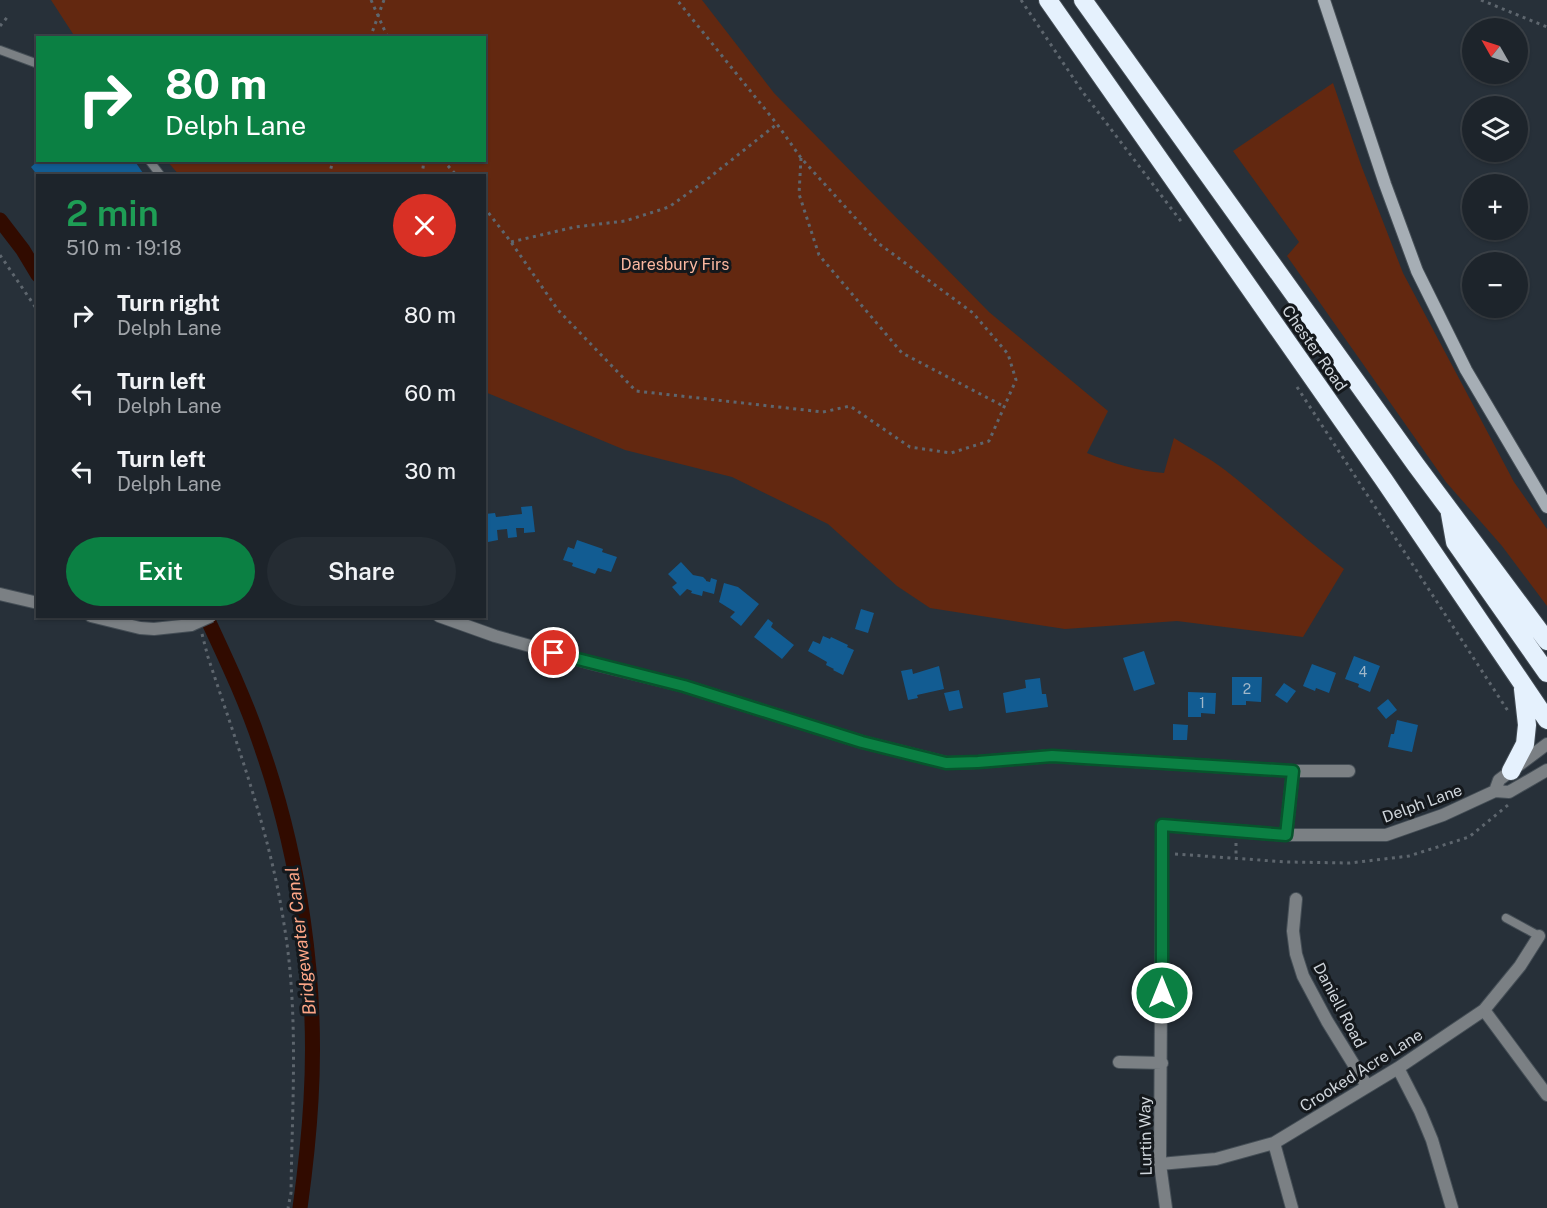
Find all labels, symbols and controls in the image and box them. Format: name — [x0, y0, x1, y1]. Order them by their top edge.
north arrow — [1462, 18, 1528, 84]
map controls — [1462, 18, 1528, 318]
text: 80 m — [165, 59, 267, 108]
icon: right — [66, 60, 144, 138]
button: layers — [1462, 96, 1528, 162]
text: Delph Lane — [165, 109, 306, 141]
button: + — [1462, 174, 1528, 240]
text: 2 min — [66, 192, 159, 234]
button: close — [393, 194, 456, 257]
text: 510 m · 19:18 — [66, 236, 182, 260]
button: − — [1462, 252, 1528, 318]
park label: Daresbury Firs — [621, 255, 729, 274]
text: Turn right — [117, 290, 220, 316]
icon: right — [66, 299, 99, 332]
text: 80 m — [404, 302, 456, 328]
street label: Chester Road — [1278, 302, 1351, 395]
text: Delph Lane — [117, 316, 222, 340]
text: Turn left — [117, 368, 206, 394]
icon: left — [66, 377, 99, 410]
text: 60 m — [405, 380, 456, 406]
text: Delph Lane — [117, 394, 222, 418]
text: Turn left — [117, 446, 206, 472]
icon: left — [66, 455, 99, 488]
text: 30 m — [404, 458, 456, 484]
text: Delph Lane — [117, 472, 222, 496]
button: Exit — [66, 537, 255, 606]
button: Share — [267, 537, 456, 606]
pin — [528, 627, 579, 678]
icon: arrive — [537, 636, 570, 669]
house number: 4 — [1359, 664, 1368, 680]
house number: 2 — [1243, 681, 1251, 697]
house number: 1 — [1199, 695, 1205, 711]
street label: Delph Lane — [1380, 780, 1465, 827]
water label: Bridgewater Canal — [281, 866, 320, 1017]
street label: Daniell Road — [1309, 960, 1370, 1051]
position arrow — [1130, 961, 1194, 1025]
street label: Crooked Acre Lane — [1296, 1025, 1426, 1116]
street label: Lurtin Way — [1135, 1096, 1156, 1176]

